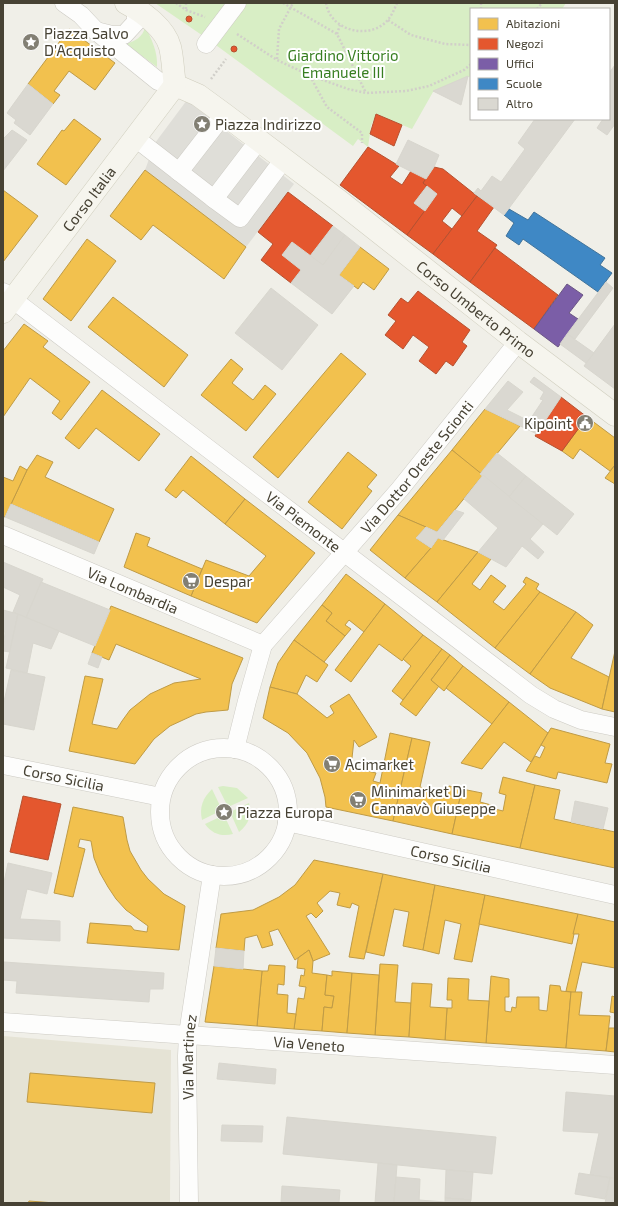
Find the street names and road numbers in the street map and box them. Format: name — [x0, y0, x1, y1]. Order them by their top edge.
street label: Corso Italia — [58, 163, 119, 235]
street label: Corso Umberto Primo — [413, 257, 539, 361]
street label: Via Dottor Oreste Scionti — [356, 397, 477, 537]
street label: Via Piemonte — [263, 487, 344, 556]
street label: Via Lombardia — [85, 563, 181, 617]
street label: Corso Sicilia — [22, 760, 106, 794]
street label: Corso Sicilia — [409, 841, 493, 876]
street label: Via Martinez — [178, 1013, 200, 1100]
street label: Via Veneto — [273, 1032, 346, 1055]

